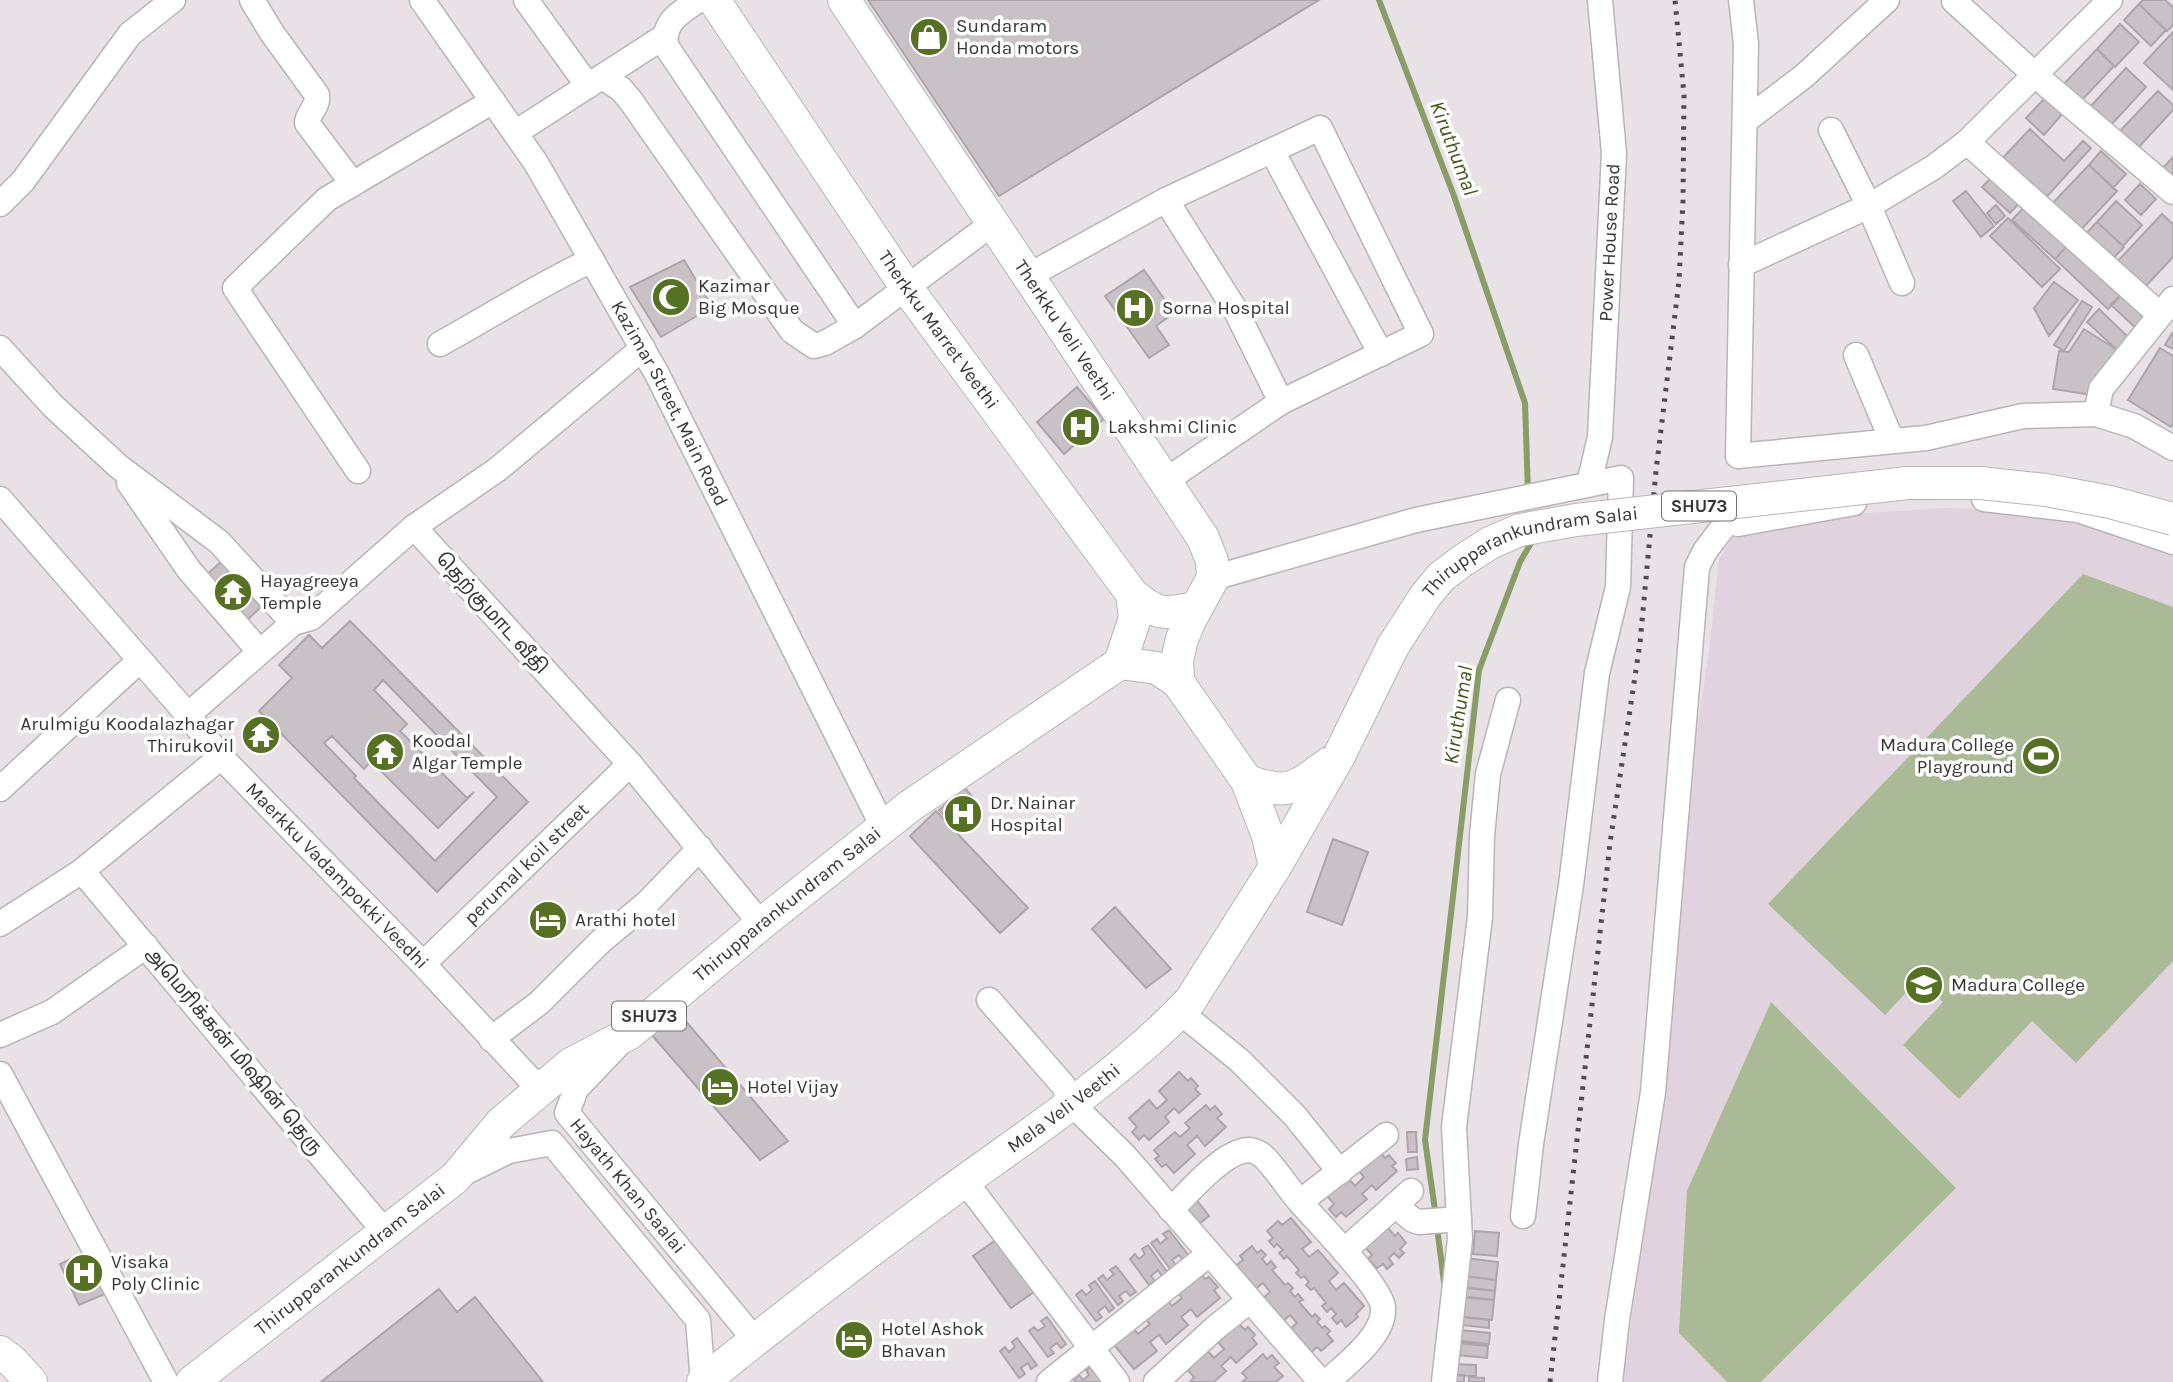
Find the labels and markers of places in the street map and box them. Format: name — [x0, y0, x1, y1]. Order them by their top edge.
place label: Sundaram Honda motors — [956, 15, 1079, 59]
shop icon: Sundaram Honda motors — [908, 16, 950, 58]
place label: Kazimar Big Mosque — [698, 275, 800, 319]
mosque icon: Kazimar Big Mosque — [650, 276, 692, 318]
hospital icon: Sorna Hospital — [1114, 287, 1156, 329]
place label: Sorna Hospital — [1162, 297, 1290, 319]
hospital icon: Lakshmi Clinic — [1060, 406, 1102, 448]
place label: Lakshmi Clinic — [1108, 416, 1237, 438]
place label: Hayagreeya Temple — [260, 570, 359, 614]
temple icon: Hayagreeya Temple — [212, 571, 254, 613]
place label: Arulmigu Koodalazhagar Thirukovil — [20, 713, 234, 757]
temple icon: Arulmigu Koodalazhagar Thirukovil — [240, 714, 282, 756]
place label: Koodal Algar Temple — [412, 730, 523, 774]
temple icon: Koodal Algar Temple — [364, 731, 406, 773]
place label: Madura College Playground — [1880, 734, 2014, 778]
sports icon: Madura College Playground — [2020, 735, 2062, 777]
place label: Dr. Nainar Hospital — [990, 792, 1075, 836]
hospital icon: Dr. Nainar Hospital — [942, 793, 984, 835]
hotel icon: Arathi hotel — [527, 899, 569, 941]
place label: Arathi hotel — [575, 909, 676, 931]
school or university icon: Madura College — [1903, 964, 1945, 1006]
place label: Madura College — [1951, 974, 2085, 996]
hotel icon: Hotel Vijay — [699, 1066, 741, 1108]
place label: Hotel Vijay — [747, 1076, 839, 1098]
place label: Visaka Poly Clinic — [111, 1251, 200, 1295]
hospital icon: Visaka Poly Clinic — [63, 1252, 105, 1294]
place label: Hotel Ashok Bhavan — [881, 1318, 985, 1362]
hotel icon: Hotel Ashok Bhavan — [833, 1319, 875, 1361]

